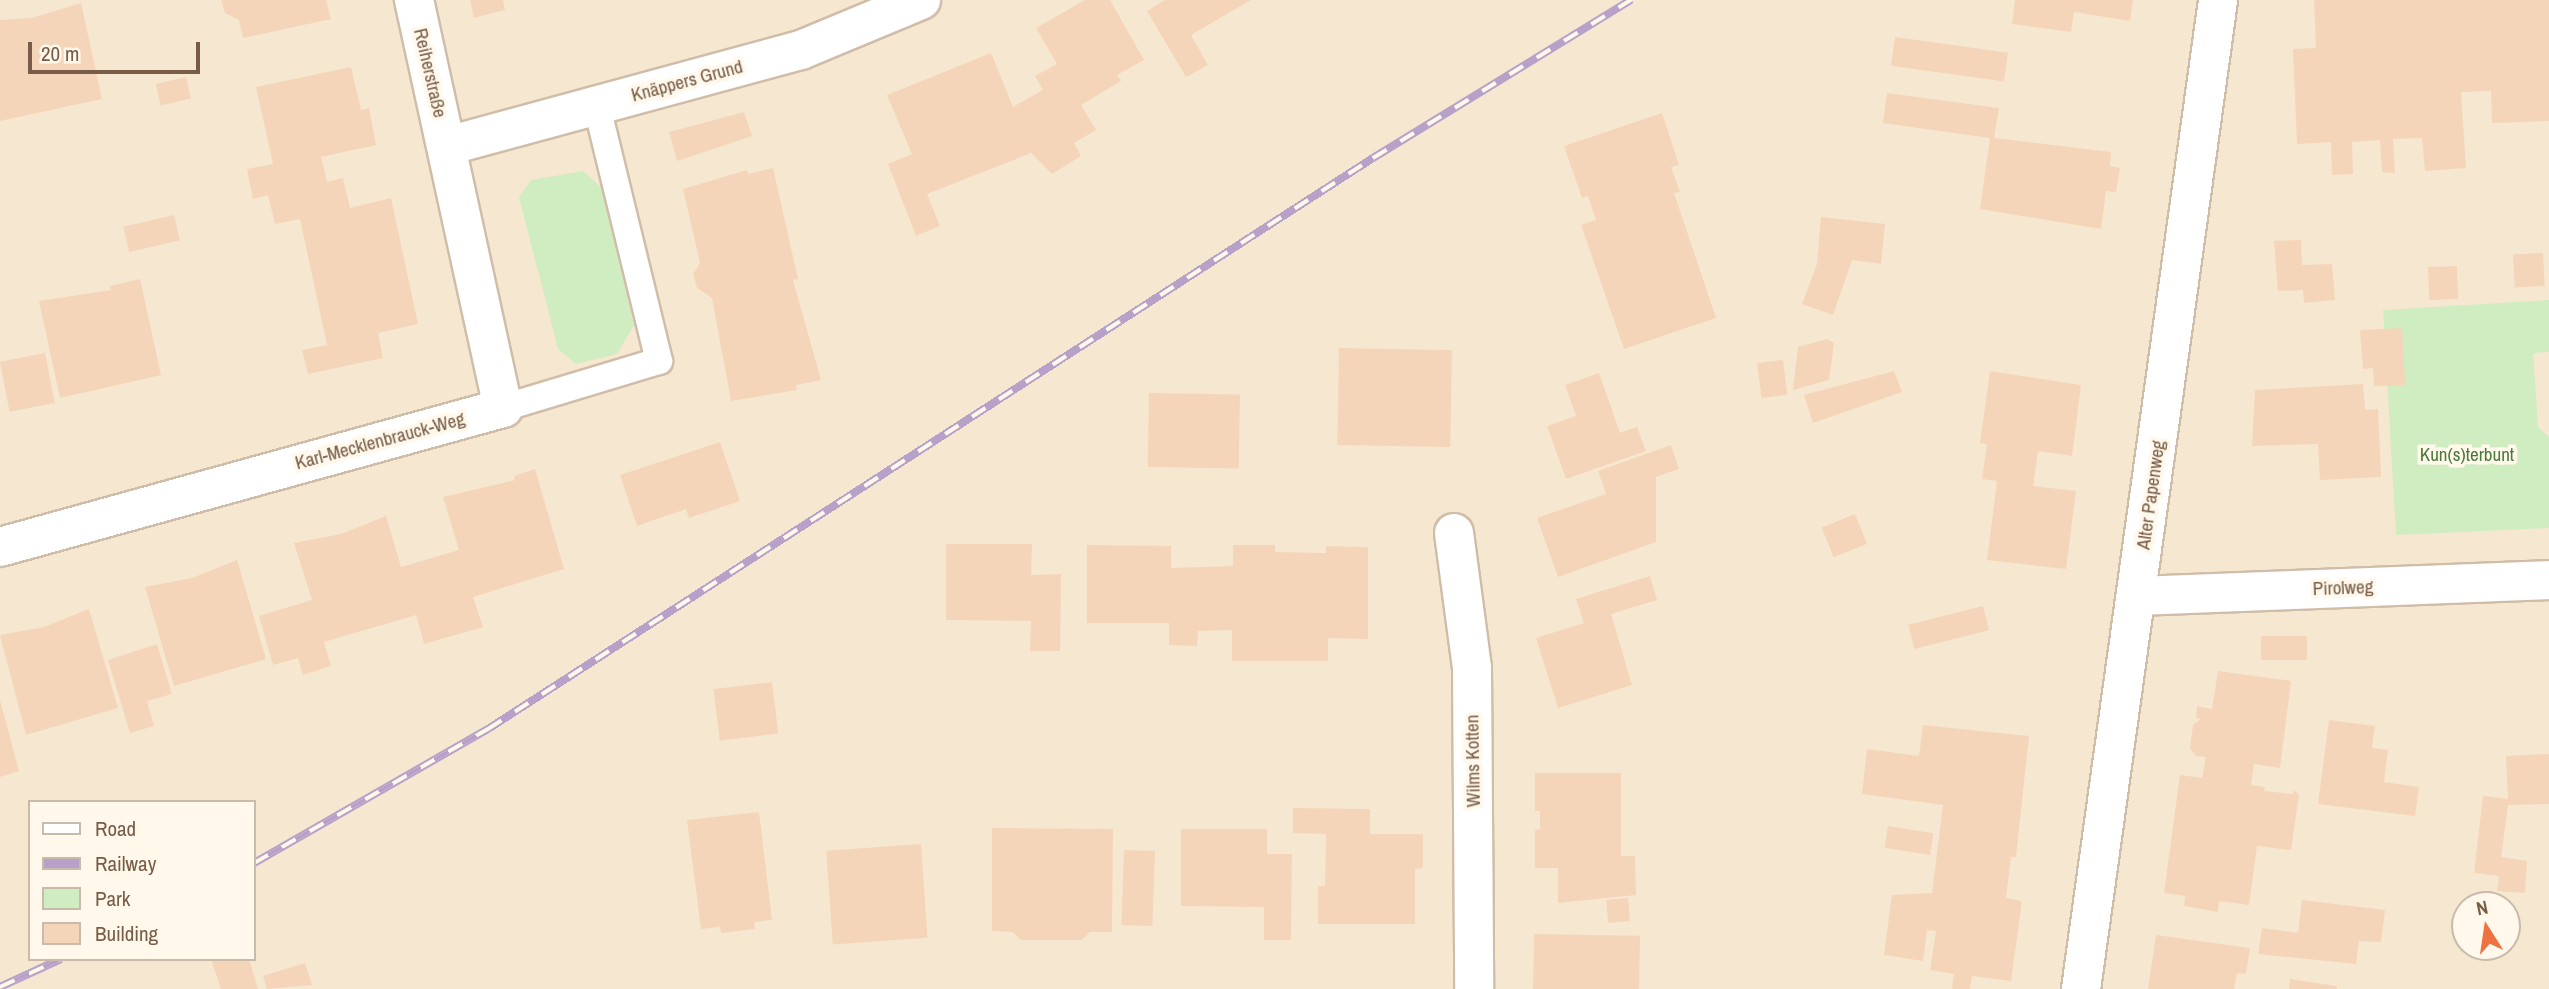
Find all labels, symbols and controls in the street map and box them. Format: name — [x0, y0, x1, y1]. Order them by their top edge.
street label: Reiherstraße — [409, 26, 451, 120]
scale bar — [32, 28, 203, 72]
text: 20 m — [41, 39, 79, 68]
street label: Knäppers Grund — [629, 55, 745, 107]
street label: Karl-Mecklenbrauck-Weg — [293, 407, 467, 475]
street label: Alter Papenweg — [2132, 439, 2170, 551]
park label: Kun(s)terbunt — [2420, 444, 2514, 466]
street label: Pirolweg — [2312, 576, 2374, 600]
street label: Wilms Kotten — [1461, 714, 1485, 808]
legend — [28, 800, 256, 961]
text: Road — [95, 814, 136, 843]
text: Railway — [95, 849, 156, 878]
text: Park — [95, 884, 130, 913]
north arrow — [2451, 891, 2521, 961]
text: N — [2474, 894, 2490, 921]
text: Building — [95, 919, 158, 948]

